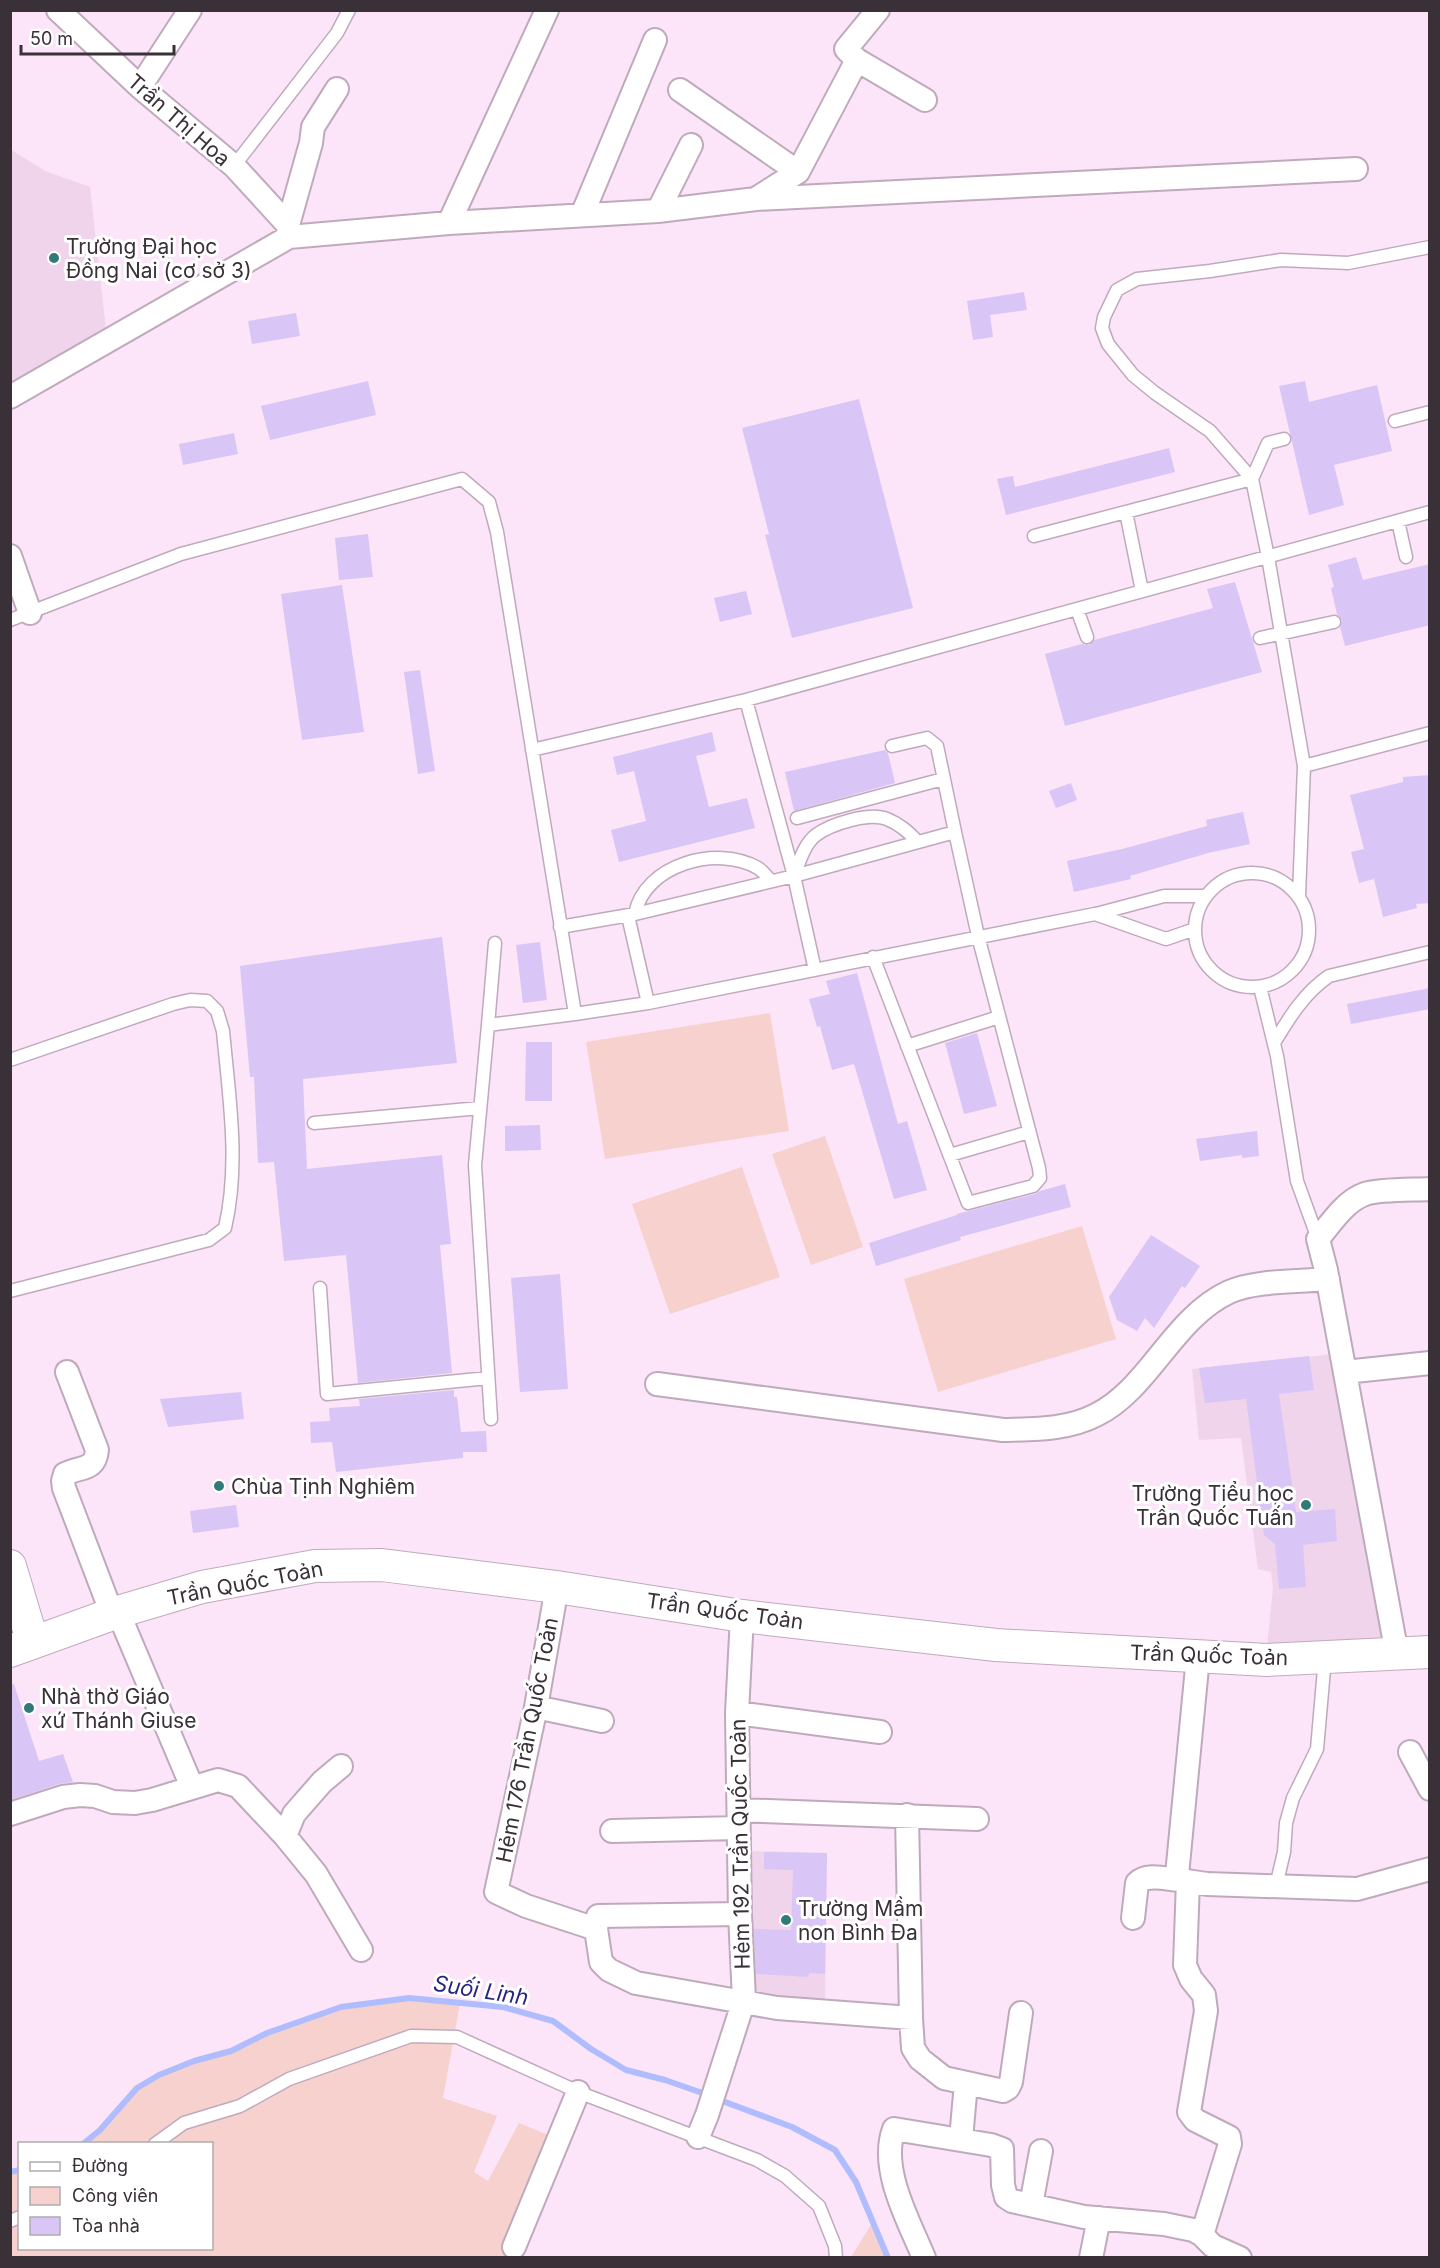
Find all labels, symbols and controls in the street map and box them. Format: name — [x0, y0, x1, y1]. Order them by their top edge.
scale bar — [21, 18, 174, 56]
text: 50 m — [30, 28, 73, 49]
street label: Trần Thị Hoa — [123, 69, 235, 171]
place label: Trường Đại học Đồng Nai (cơ sở 3) — [66, 234, 252, 283]
marker: Trường Đại học Đồng Nai (cơ sở 3) — [47, 251, 61, 265]
place label: Chùa Tịnh Nghiêm — [231, 1474, 415, 1499]
marker: Chùa Tịnh Nghiêm — [212, 1479, 226, 1493]
place label: Trường Tiểu học Trần Quốc Tuấn — [1131, 1481, 1294, 1530]
marker: Trường Tiểu học Trần Quốc Tuấn — [1299, 1498, 1313, 1512]
street label: Trần Quốc Toản — [165, 1556, 325, 1610]
street label: Trần Quốc Toản — [645, 1588, 805, 1634]
street label: Hẻm 176 Trần Quốc Toản — [491, 1615, 563, 1865]
street label: Trần Quốc Toản — [1129, 1640, 1289, 1670]
place label: Nhà thờ Giáo xứ Thánh Giuse — [41, 1684, 196, 1733]
marker: Nhà thờ Giáo xứ Thánh Giuse — [22, 1701, 36, 1715]
street label: Hẻm 192 Trần Quốc Toản — [725, 1718, 755, 1970]
place label: Trường Mầm non Bình Đa — [798, 1896, 923, 1945]
marker: Trường Mầm non Bình Đa — [779, 1913, 793, 1927]
water label: Suối Linh — [432, 1970, 530, 2010]
legend — [18, 2142, 213, 2250]
text: Đường — [72, 2155, 128, 2176]
text: Công viên — [72, 2185, 158, 2206]
text: Tòa nhà — [72, 2215, 140, 2236]

